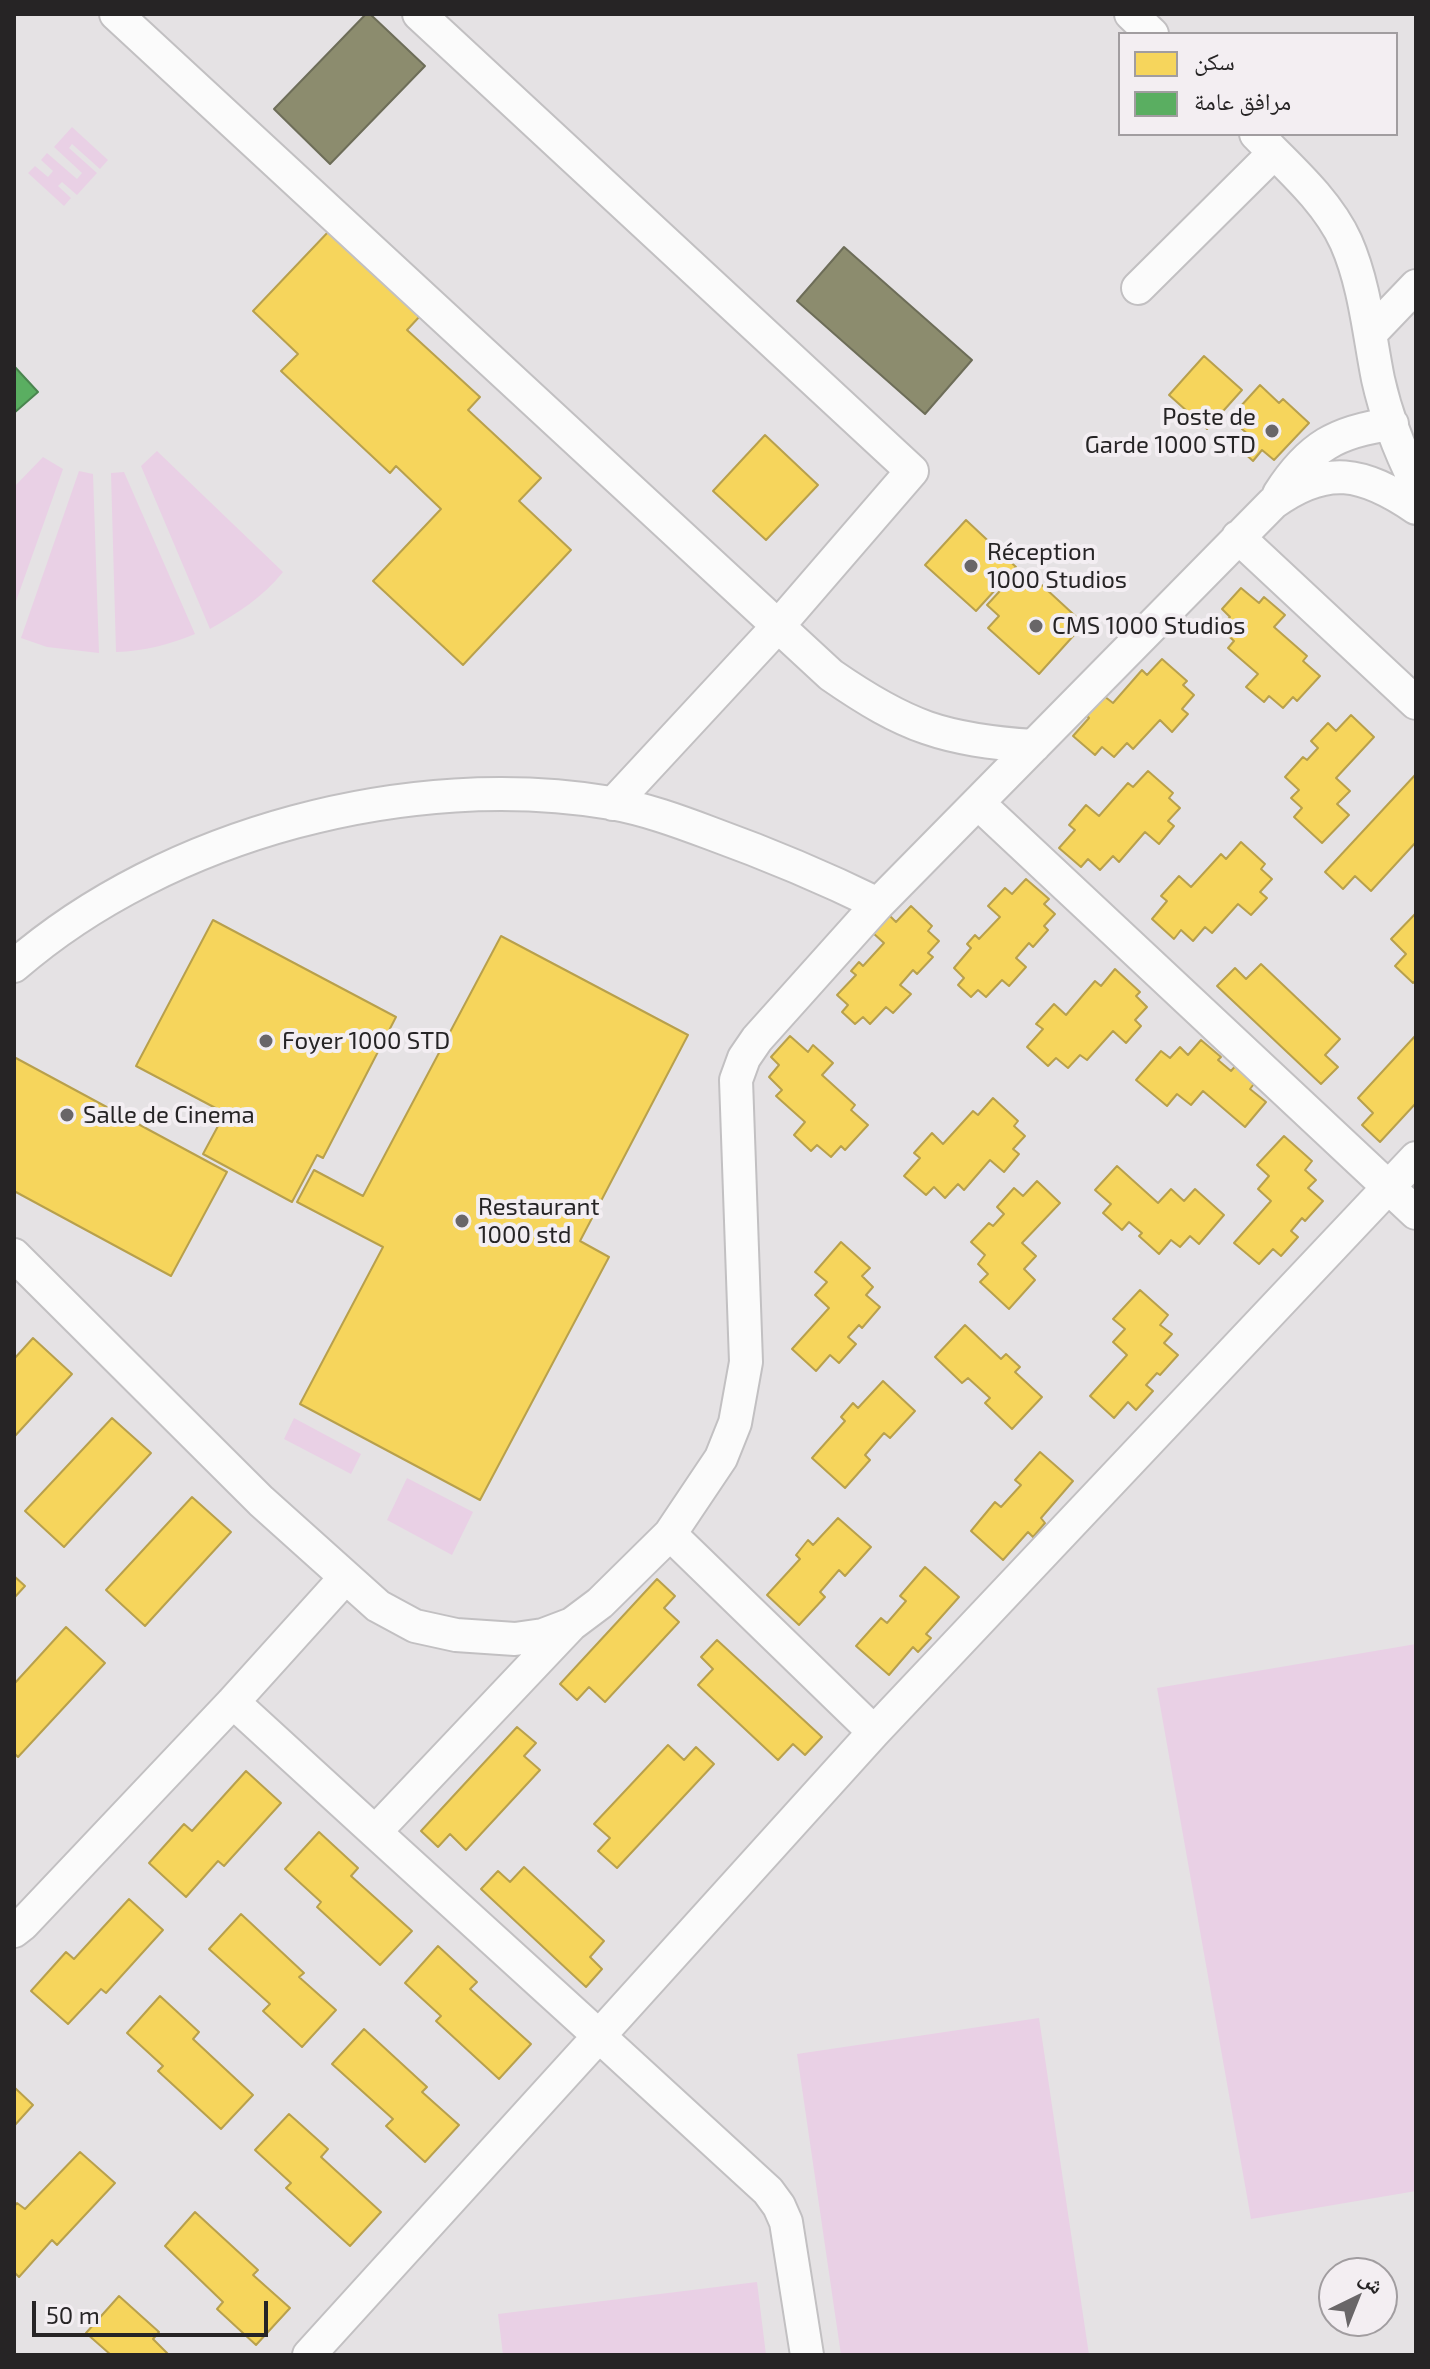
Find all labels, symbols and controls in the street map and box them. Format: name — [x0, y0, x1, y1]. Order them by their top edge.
legend — [1118, 32, 1398, 136]
text: سكن — [1194, 46, 1235, 75]
text: مرافق عامة — [1194, 86, 1291, 115]
place label: Poste de Garde 1000 STD — [1085, 403, 1256, 459]
marker: Poste de Garde 1000 STD — [1263, 422, 1281, 440]
place label: Réception 1000 Studios — [987, 538, 1127, 594]
marker: Réception 1000 Studios — [962, 557, 980, 575]
place label: CMS 1000 Studios — [1052, 612, 1246, 640]
marker: CMS 1000 Studios — [1027, 617, 1045, 635]
place label: Foyer 1000 STD — [282, 1027, 450, 1055]
marker: Foyer 1000 STD — [257, 1032, 275, 1050]
place label: Salle de Cinema — [83, 1101, 255, 1129]
marker: Salle de Cinema — [58, 1106, 76, 1124]
place label: Restaurant 1000 std — [478, 1193, 600, 1249]
marker: Restaurant 1000 std — [453, 1212, 471, 1230]
north arrow — [1318, 2257, 1398, 2337]
text: ش — [1356, 2263, 1390, 2298]
scale bar — [36, 2285, 272, 2335]
text: 50 m — [46, 2300, 100, 2329]

